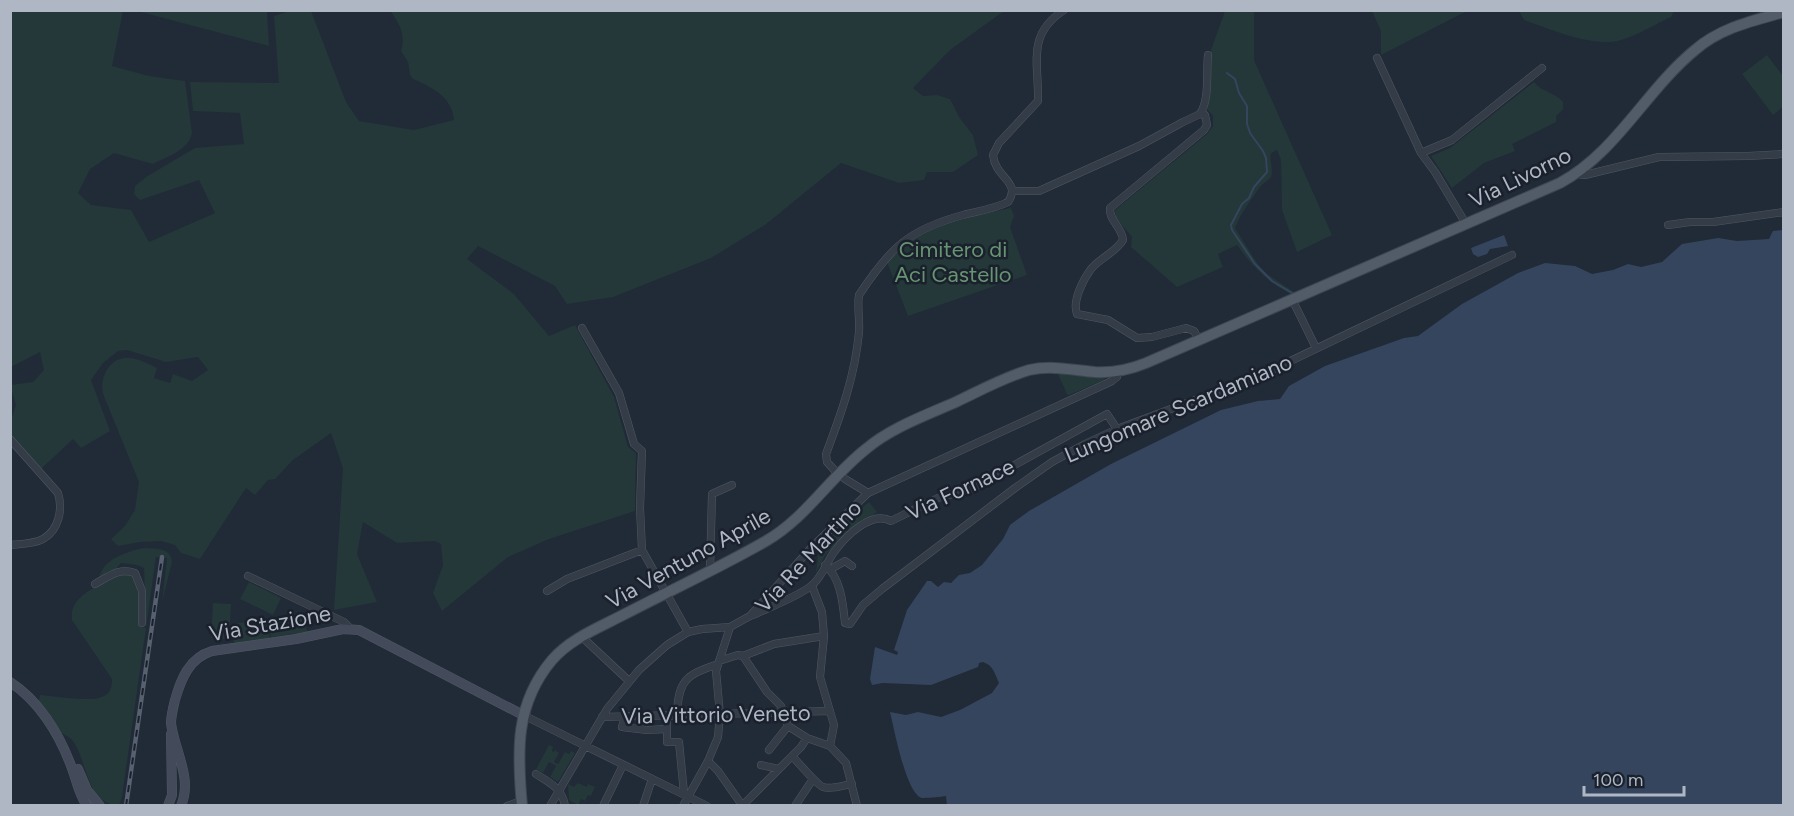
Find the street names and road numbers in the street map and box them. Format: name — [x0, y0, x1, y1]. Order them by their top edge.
street label: Via Livorno — [1465, 141, 1576, 214]
street label: Lungomare Scardamiano — [1060, 348, 1296, 469]
street label: Via Fornace — [902, 453, 1019, 526]
street label: Via Re Martino — [749, 494, 867, 618]
street label: Via Ventuno Aprile — [601, 502, 775, 615]
street label: Via Stazione — [207, 600, 333, 647]
street label: Via Vittorio Veneto — [621, 699, 811, 730]

